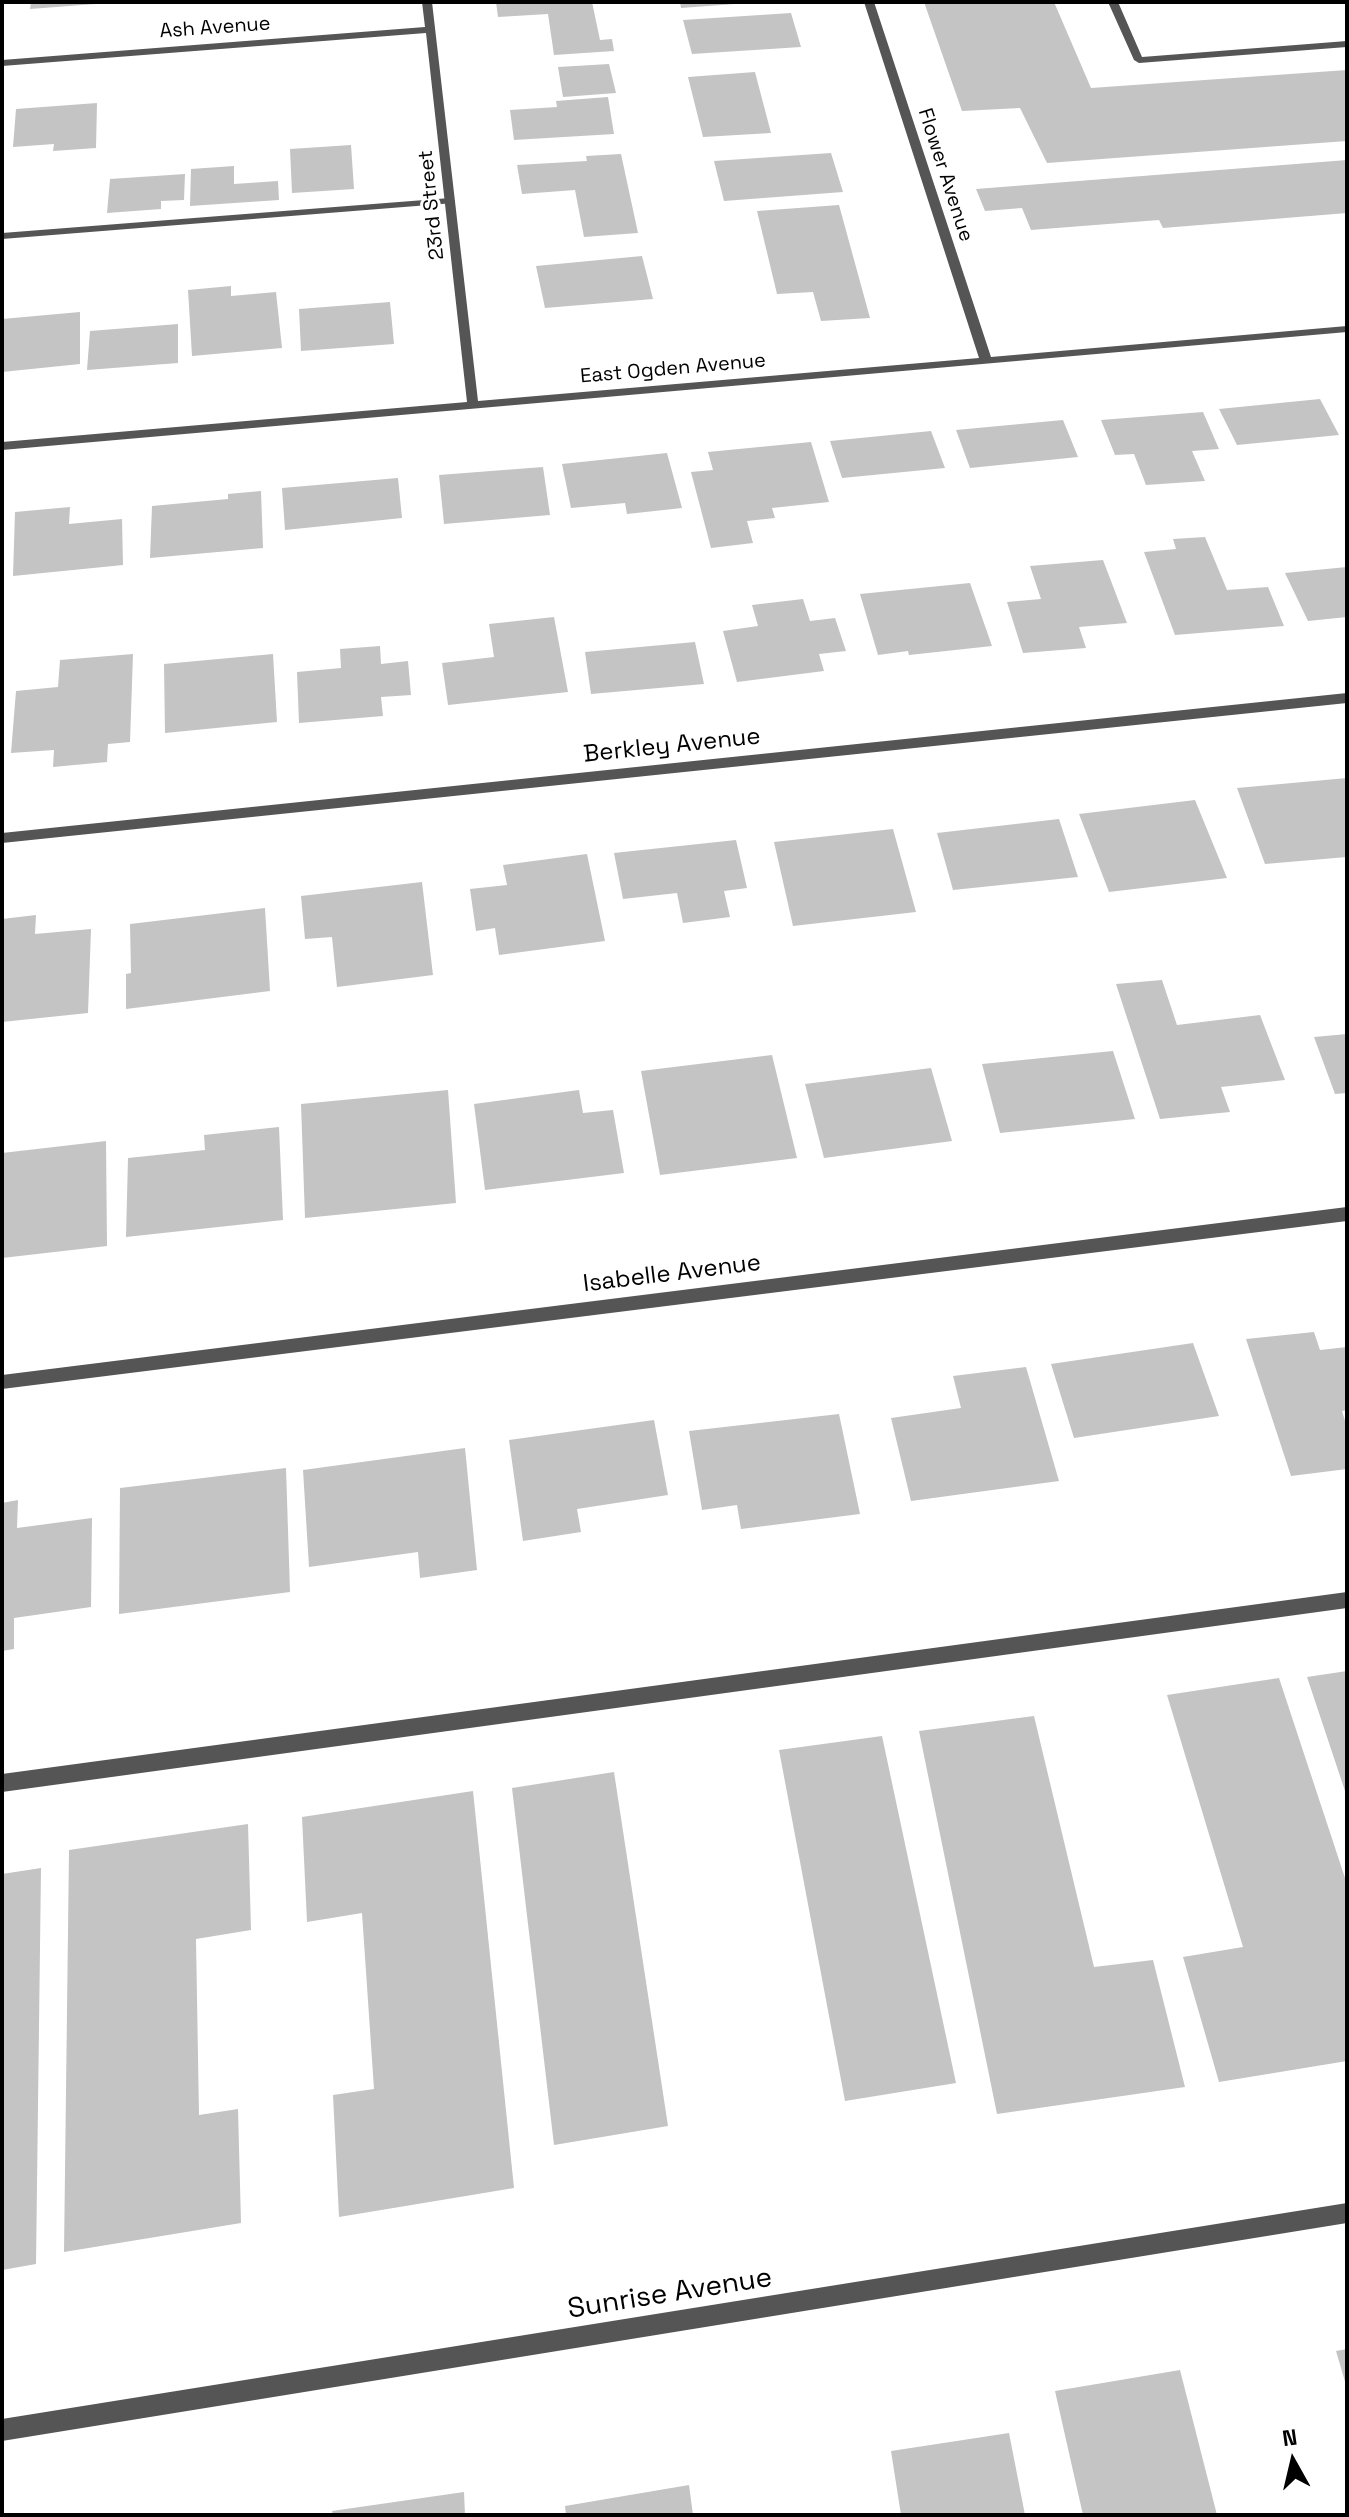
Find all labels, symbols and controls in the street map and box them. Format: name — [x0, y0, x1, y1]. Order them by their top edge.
street label: Ash Avenue — [159, 12, 271, 44]
street label: Flower Avenue — [912, 105, 978, 245]
street label: 23rd Street — [414, 149, 450, 261]
street label: East Ogden Avenue — [579, 349, 767, 389]
street label: Berkley Avenue — [582, 722, 762, 770]
street label: Isabelle Avenue — [582, 1249, 762, 1299]
street label: Sunrise Avenue — [565, 2261, 775, 2327]
north arrow — [1253, 2421, 1333, 2501]
text: N — [1280, 2422, 1299, 2452]

